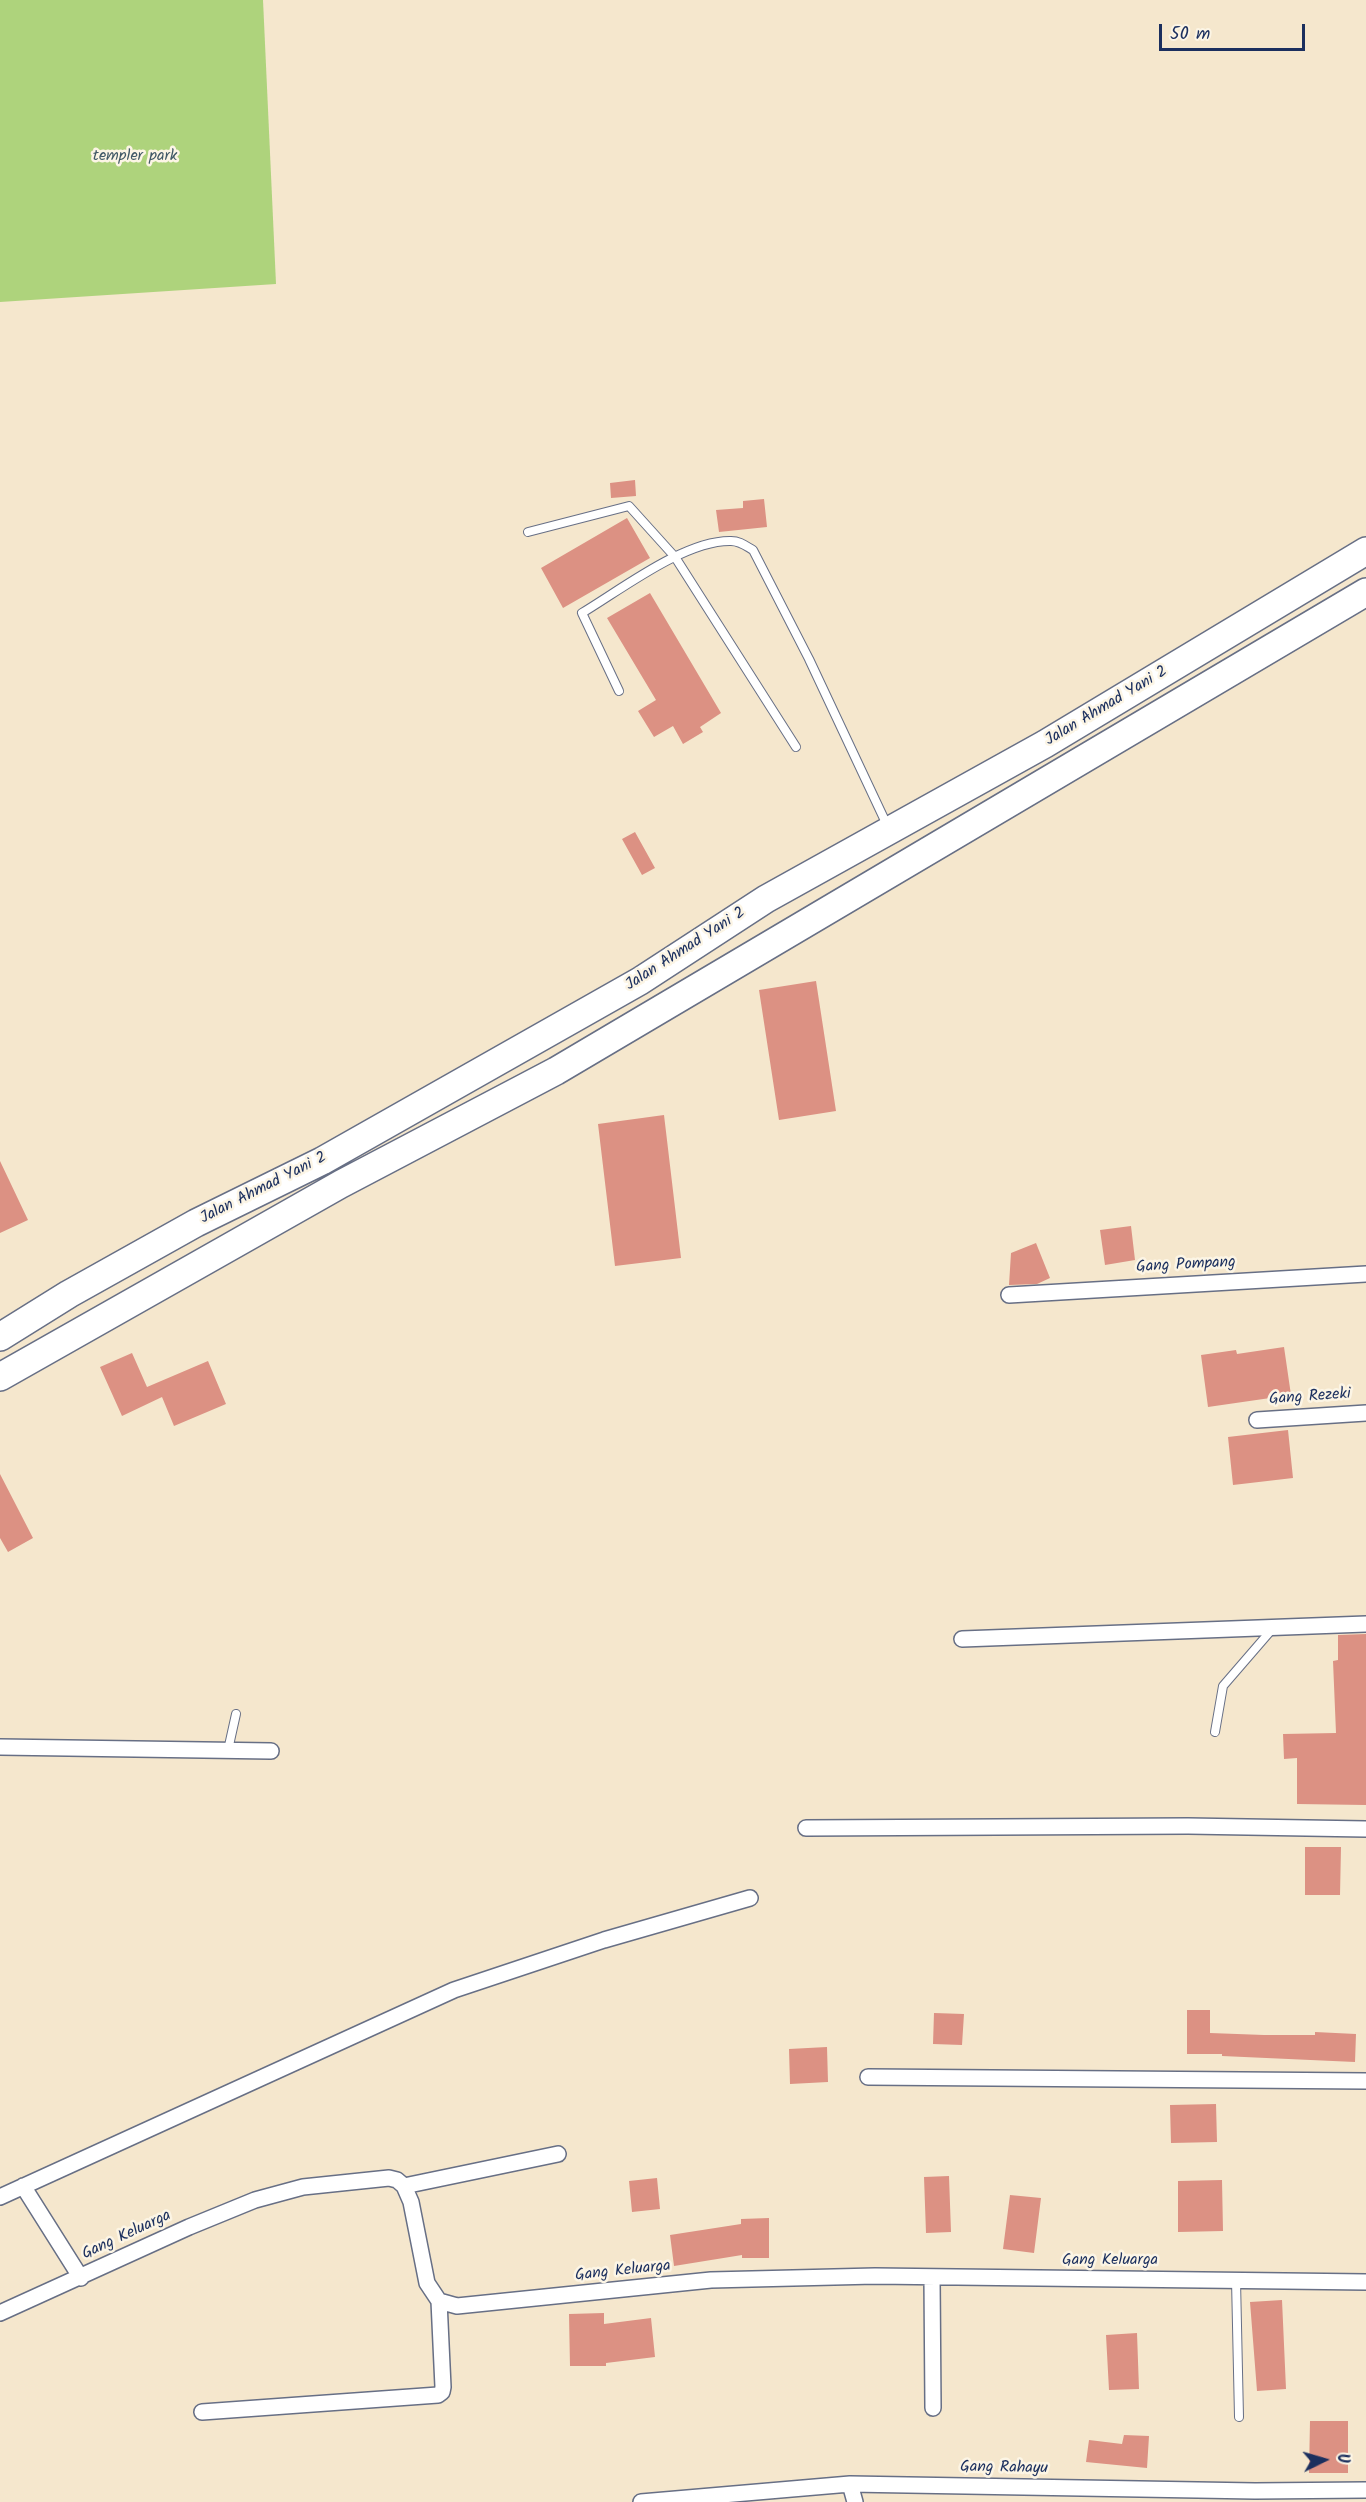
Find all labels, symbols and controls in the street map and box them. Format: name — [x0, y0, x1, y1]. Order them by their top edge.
scale bar — [1162, 12, 1308, 50]
text: 50 m — [1170, 20, 1210, 49]
park label: templer park — [93, 147, 177, 167]
street label: Jalan Ahmad Yani 2 — [1042, 663, 1172, 751]
street label: Jalan Ahmad Yani 2 — [622, 904, 750, 996]
street label: Jalan Ahmad Yani 2 — [198, 1149, 330, 1229]
street label: Gang Pompang — [1136, 1254, 1236, 1278]
street label: Gang Rezeki — [1268, 1386, 1352, 1410]
street label: Gang Keluarga — [79, 2207, 175, 2265]
street label: Gang Keluarga — [1062, 2251, 1158, 2271]
street label: Gang Keluarga — [574, 2257, 672, 2287]
north arrow — [1294, 2430, 1354, 2490]
text: U — [1330, 2453, 1355, 2464]
street label: Gang Rahayu — [960, 2459, 1048, 2479]

